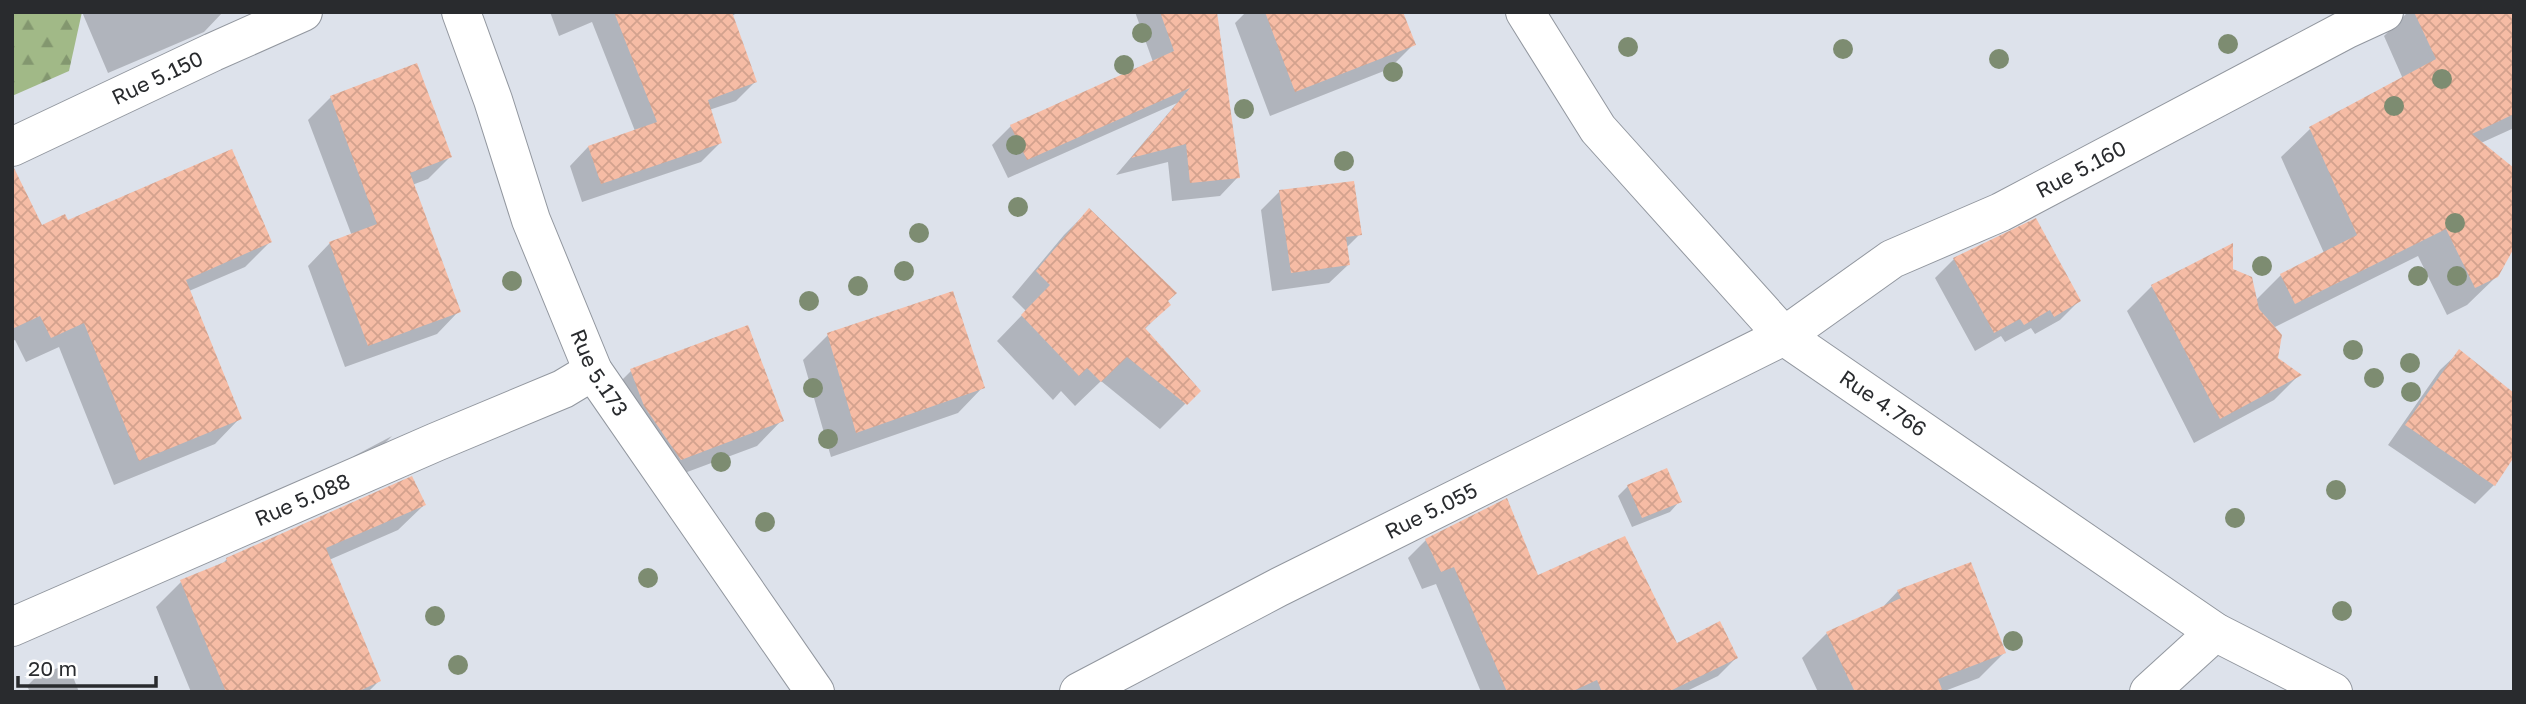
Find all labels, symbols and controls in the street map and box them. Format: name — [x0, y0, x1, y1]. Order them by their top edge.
street label: Rue 5.150 — [107, 45, 207, 110]
street label: Rue 5.160 — [2031, 134, 2130, 203]
street label: Rue 5.173 — [565, 325, 634, 421]
street label: Rue 4.766 — [1835, 364, 1932, 442]
street label: Rue 5.088 — [251, 467, 354, 531]
street label: Rue 5.055 — [1380, 477, 1481, 544]
scale bar — [18, 644, 156, 688]
text: 20 m — [28, 655, 77, 681]

